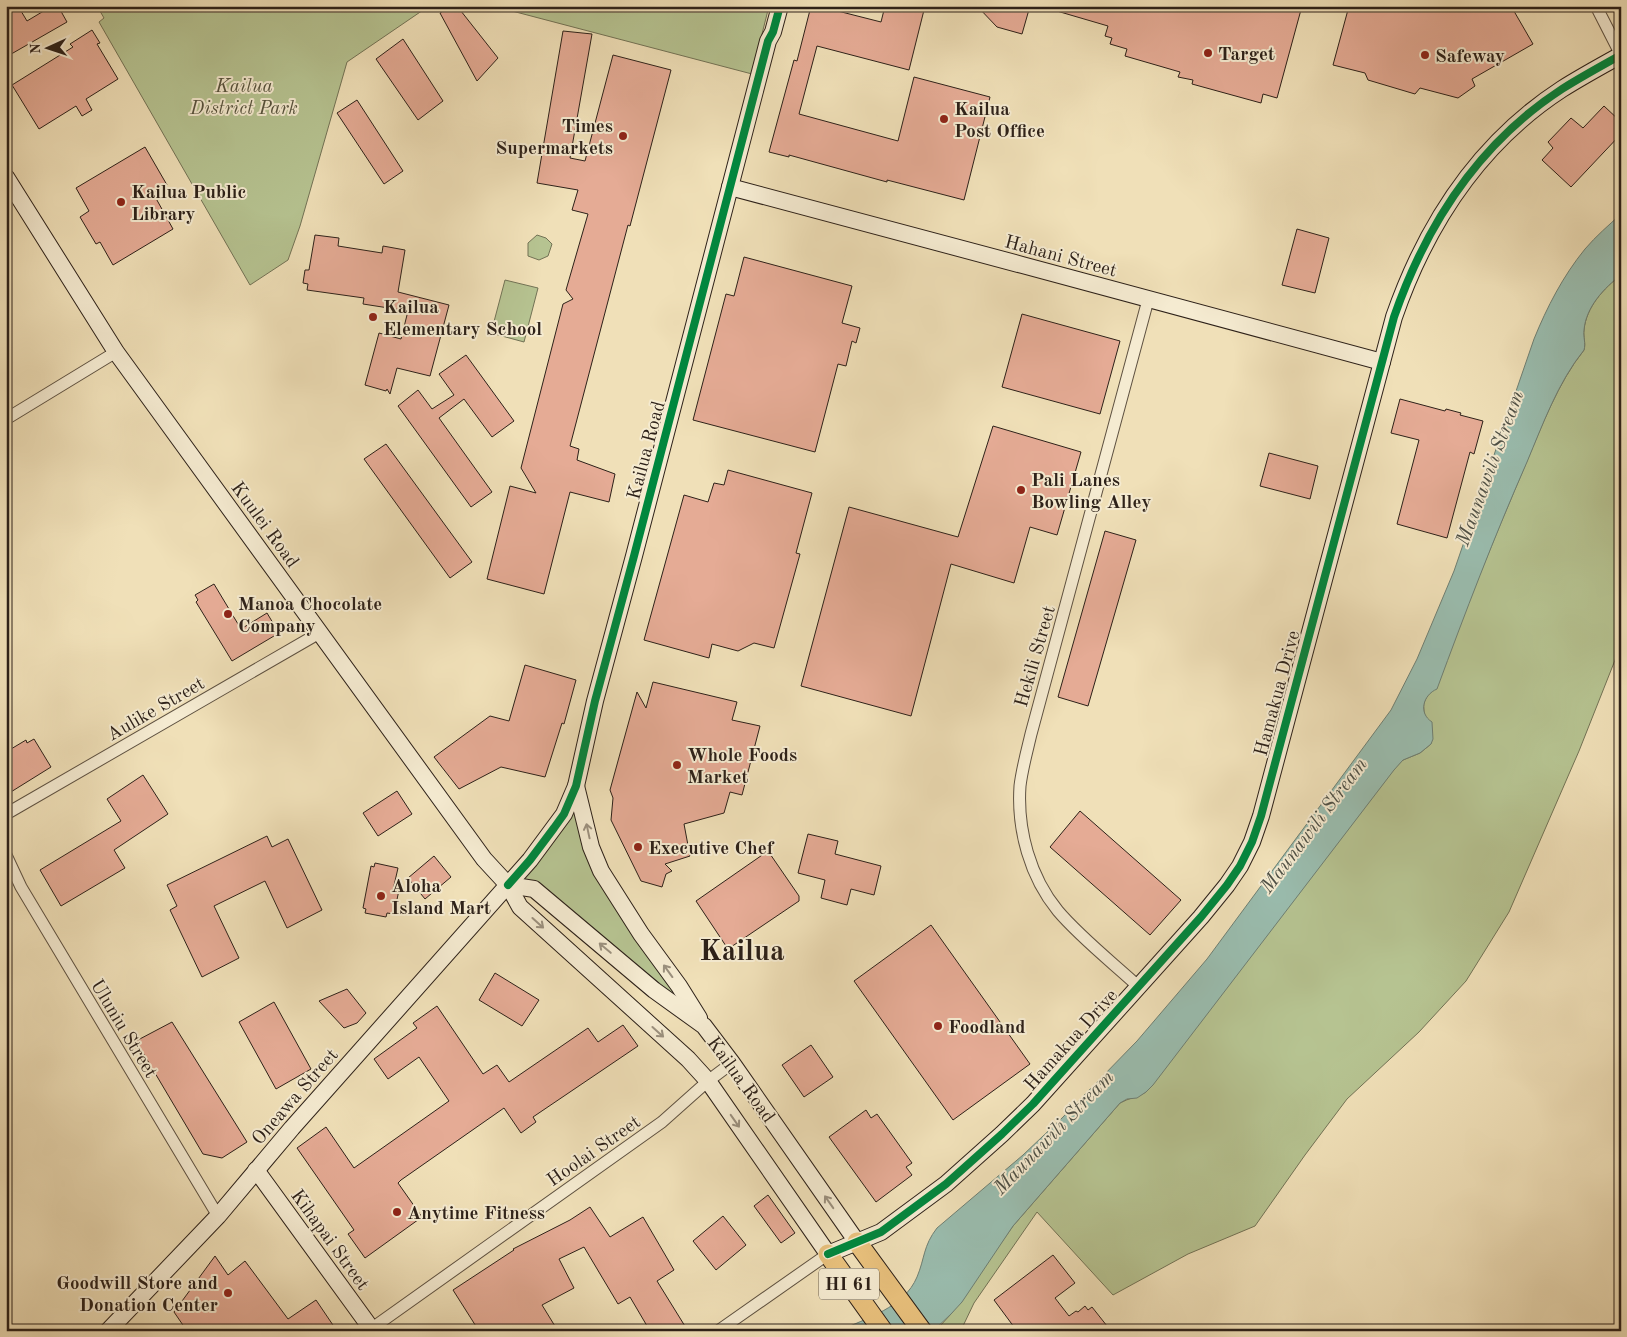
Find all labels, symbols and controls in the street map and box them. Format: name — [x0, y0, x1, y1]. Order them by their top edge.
north arrow — [22, 22, 72, 72]
text: N — [29, 43, 43, 54]
place label: Target — [1218, 46, 1275, 65]
marker: Target — [1202, 47, 1214, 59]
place label: Safeway — [1435, 48, 1505, 67]
marker: Safeway — [1419, 49, 1431, 61]
park label: Kailua District Park — [189, 78, 298, 119]
place label: Kailua Post Office — [954, 101, 1045, 142]
marker: Kailua Post Office — [938, 113, 950, 125]
place label: Times Supermarkets — [495, 118, 613, 159]
marker: Times Supermarkets — [617, 130, 629, 142]
place label: Kailua Public Library — [131, 184, 246, 225]
marker: Kailua Public Library — [115, 196, 127, 208]
street label: Hahani Street — [1002, 233, 1118, 281]
place label: Kailua Elementary School — [383, 299, 542, 340]
marker: Kailua Elementary School — [367, 311, 379, 323]
water label: Maunawili Stream — [1453, 388, 1528, 550]
street label: Kailua Road — [625, 399, 670, 502]
place label: Pali Lanes Bowling Alley — [1031, 472, 1151, 513]
street label: Kuulei Road — [227, 479, 301, 572]
marker: Pali Lanes Bowling Alley — [1015, 484, 1027, 496]
place label: Manoa Chocolate Company — [238, 596, 382, 637]
street label: Hekili Street — [1013, 604, 1060, 710]
marker: Manoa Chocolate Company — [222, 608, 234, 620]
street label: Hamakua Drive — [1253, 629, 1304, 759]
street label: Aulike Street — [104, 675, 208, 746]
place label: Whole Foods Market — [687, 747, 797, 788]
water label: Maunawili Stream — [1257, 755, 1372, 898]
marker: Whole Foods Market — [671, 759, 683, 771]
one-way arrow — [582, 823, 592, 839]
place label: Executive Chef — [648, 840, 775, 859]
marker: Executive Chef — [632, 841, 644, 853]
place label: Aloha Island Mart — [391, 878, 491, 919]
marker: Aloha Island Mart — [375, 890, 387, 902]
one-way arrow — [531, 917, 544, 929]
district label: Kailua — [699, 938, 785, 967]
one-way arrow — [599, 943, 612, 954]
one-way arrow — [663, 964, 673, 978]
street label: Uluniu Street — [86, 977, 160, 1082]
street label: Hamakua Drive — [1022, 986, 1122, 1095]
place label: Foodland — [948, 1019, 1026, 1038]
marker: Foodland — [932, 1020, 944, 1032]
one-way arrow — [652, 1026, 664, 1038]
street label: Kailua Road — [703, 1034, 777, 1127]
street label: Oneawa Street — [249, 1046, 343, 1149]
water label: Maunawili Stream — [990, 1068, 1119, 1200]
street label: Hoolai Street — [544, 1113, 645, 1191]
one-way arrow — [730, 1114, 740, 1128]
street label: Kihapai Street — [286, 1187, 372, 1294]
one-way arrow — [824, 1195, 834, 1209]
place label: Anytime Fitness — [407, 1205, 545, 1224]
marker: Anytime Fitness — [391, 1206, 403, 1218]
road number: HI 61 — [819, 1268, 879, 1300]
place label: Goodwill Store and Donation Center — [56, 1275, 218, 1316]
marker: Goodwill Store and Donation Center — [222, 1287, 234, 1299]

